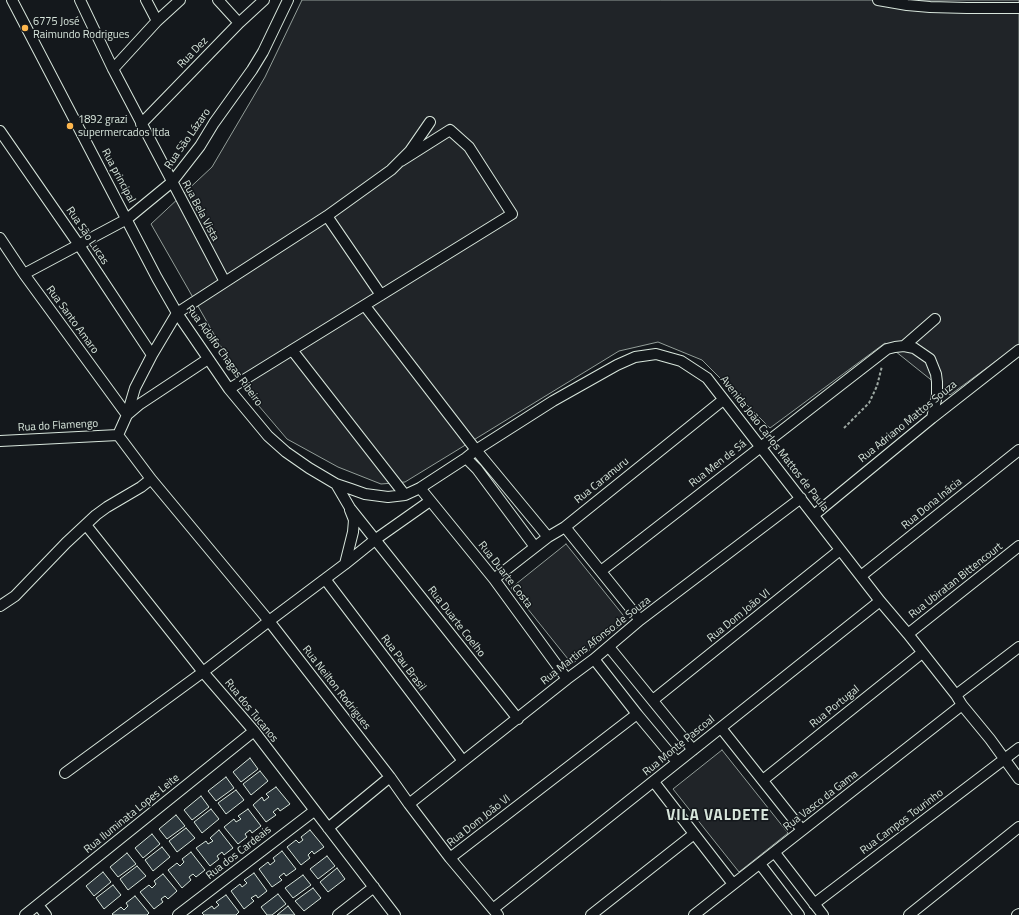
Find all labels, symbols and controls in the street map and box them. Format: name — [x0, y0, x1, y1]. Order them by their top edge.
place label: 6775 José Raimundo Rodrigues — [33, 15, 129, 41]
marker: 6775 José Raimundo Rodrigues — [20, 23, 30, 33]
street label: Rua Dez — [175, 35, 211, 71]
street label: Rua São Lázaro — [162, 106, 214, 172]
place label: 1892 grazi supermercados ltda — [78, 113, 170, 139]
marker: 1892 grazi supermercados ltda — [65, 121, 75, 131]
street label: Rua principal — [98, 147, 138, 205]
street label: Rua Bela Vista — [179, 178, 221, 244]
street label: Rua São Lucas — [63, 205, 111, 267]
street label: Rua Santo Amaro — [43, 283, 101, 357]
street label: Rua Adolfo Chagas Ribeiro — [183, 303, 265, 409]
street label: Avenida João Carlos Mattos de Paula — [717, 374, 831, 514]
street label: Rua Adriano Mattos Souza — [856, 378, 960, 466]
street label: Rua do Flamengo — [17, 417, 99, 435]
street label: Rua Men de Sá — [687, 438, 749, 490]
street label: Rua Caramuru — [572, 455, 632, 507]
street label: Rua Dona Inácia — [899, 476, 965, 532]
street label: Rua Duarte Costa — [475, 539, 535, 611]
street label: Rua Ubiratan Bittencourt — [907, 540, 1005, 622]
street label: Rua Duarte Coelho — [424, 584, 488, 660]
street label: Rua Dom João VI — [705, 587, 773, 645]
street label: Rua Martins Afonso de Souza — [538, 594, 654, 688]
street label: Rua Pau Brasil — [378, 632, 428, 694]
street label: Rua Neilton Rodrigues — [299, 643, 373, 733]
street label: Rua dos Tucanos — [221, 677, 281, 745]
street label: Rua Portugal — [808, 683, 862, 731]
street label: Rua Monte Pascoal — [640, 713, 718, 779]
street label: Rua Vasco da Gama — [781, 768, 861, 834]
street label: Rua Iluminata Lopes Leite — [82, 771, 182, 857]
street label: Rua Campos Tourinho — [858, 786, 946, 858]
street label: Rua Dom João VI — [445, 792, 513, 850]
district label: VILA VALDETE — [666, 807, 770, 825]
street label: Rua dos Cardeais — [204, 823, 274, 883]

